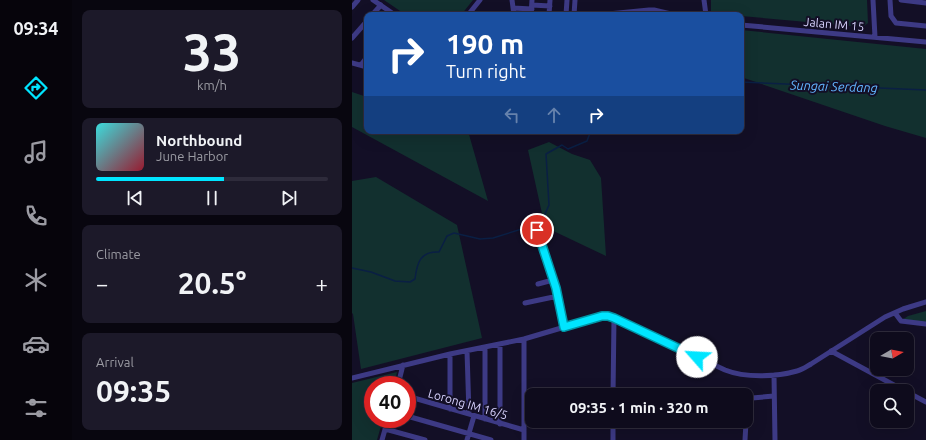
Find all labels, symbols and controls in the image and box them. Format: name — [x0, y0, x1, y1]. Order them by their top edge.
street label: Jalan IM 15 — [803, 15, 865, 33]
text: 09:34 — [13, 18, 59, 38]
text: 33 — [183, 23, 241, 81]
icon: right — [380, 28, 432, 80]
text: 190 m — [446, 28, 524, 59]
text: Turn right — [446, 61, 526, 81]
icon: directions — [22, 74, 50, 102]
water label: Sungai Serdang — [789, 77, 878, 95]
text: km/h — [197, 78, 227, 92]
icon: left — [501, 104, 523, 126]
icon: ahead — [543, 104, 565, 126]
icon: right — [585, 104, 607, 126]
text: Northbound — [156, 132, 242, 149]
icon: music — [22, 138, 50, 166]
text: June Harbor — [156, 149, 228, 163]
icon: previous — [124, 187, 146, 209]
icon: pause — [201, 187, 223, 209]
icon: next — [278, 187, 300, 209]
icon: phone — [22, 202, 50, 230]
pin — [520, 213, 554, 247]
icon: arrive — [526, 219, 548, 241]
text: Climate — [96, 247, 141, 261]
icon: climate — [22, 266, 50, 294]
text: 20.5° — [178, 266, 246, 300]
text: − — [96, 271, 108, 296]
text: + — [316, 271, 328, 296]
icon: car — [22, 330, 50, 358]
north arrow — [870, 332, 914, 376]
map controls — [870, 332, 914, 428]
position arrow — [676, 336, 718, 378]
text: Arrival — [96, 355, 134, 369]
text: 09:35 — [96, 374, 171, 408]
speed limit sign: 40 — [364, 376, 416, 428]
button: search — [870, 384, 914, 428]
street label: Lorong IM 16/5 — [427, 386, 509, 422]
icon: filters — [22, 394, 50, 422]
text: 09:35 · 1 min · 320 m — [570, 399, 708, 416]

